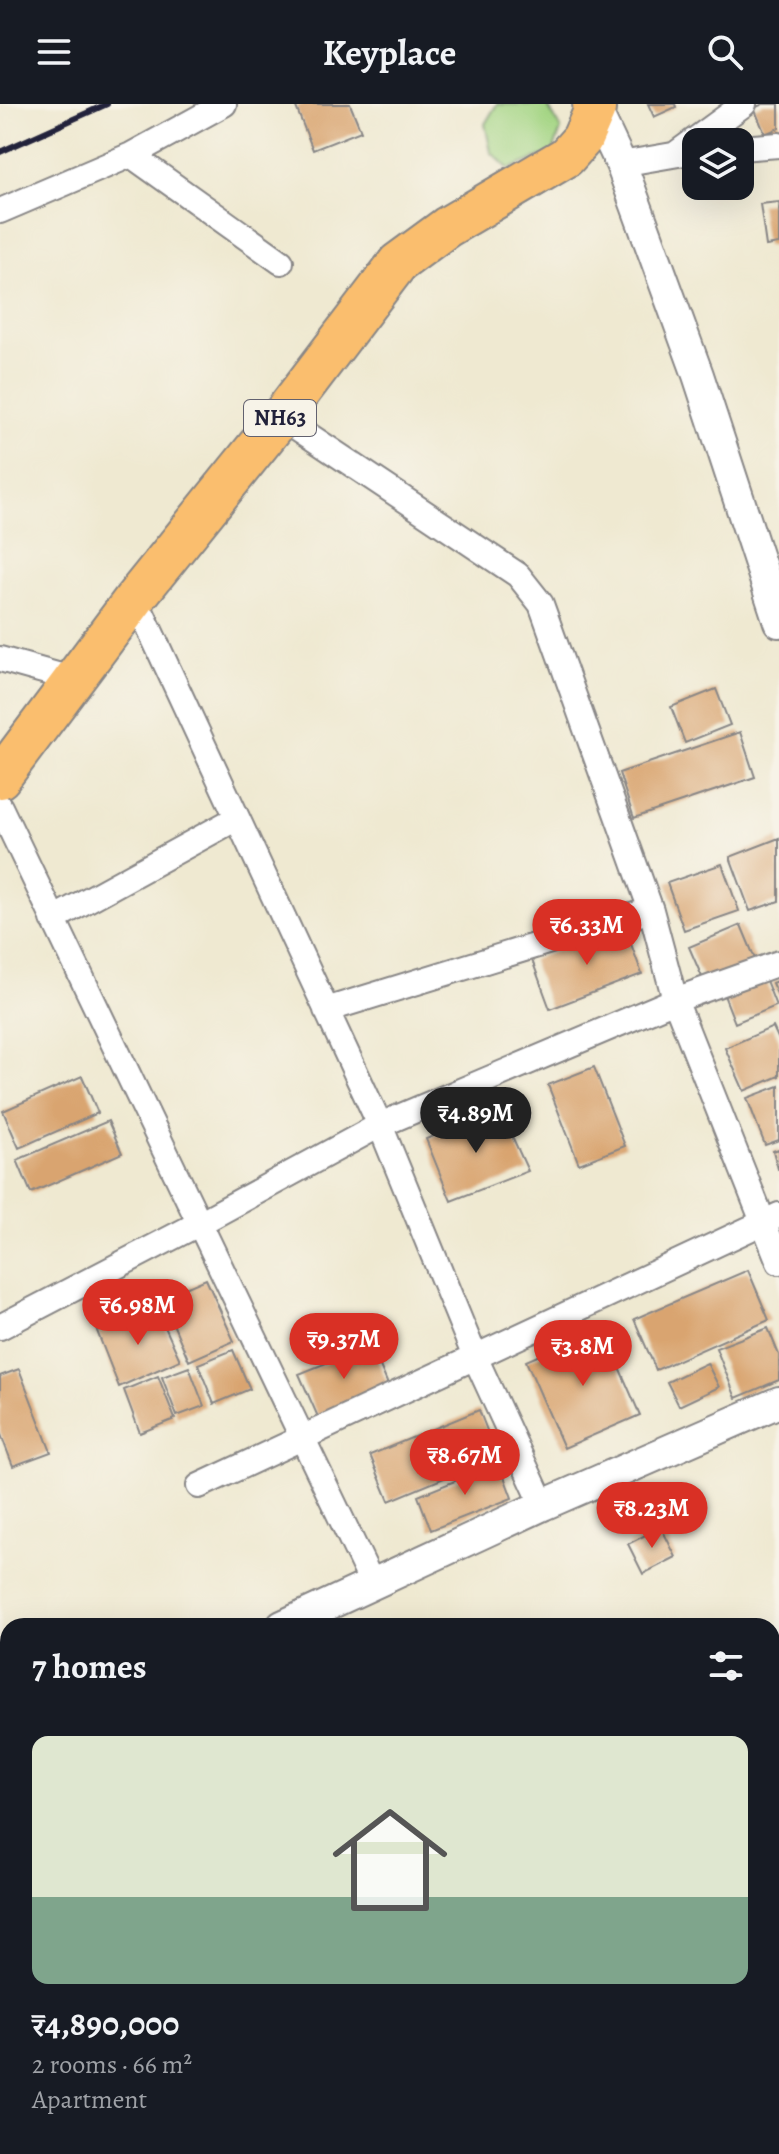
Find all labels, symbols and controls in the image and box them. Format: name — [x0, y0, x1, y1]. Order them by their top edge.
text: Keyplace — [323, 28, 456, 77]
icon: menu — [32, 30, 76, 74]
icon: search — [703, 30, 747, 74]
map controls — [682, 128, 754, 200]
button: layers — [682, 128, 754, 200]
road number: NH63 — [244, 400, 316, 436]
pin: ₹6.33M — [522, 899, 652, 967]
text: ₹6.33M — [550, 907, 624, 942]
pin: ₹4.89M — [411, 1087, 541, 1155]
text: ₹4.89M — [438, 1095, 514, 1130]
pin: ₹6.98M — [73, 1279, 203, 1347]
text: ₹6.98M — [100, 1287, 176, 1322]
pin: ₹9.37M — [279, 1313, 409, 1381]
pin: ₹3.8M — [527, 1320, 639, 1388]
text: ₹9.37M — [307, 1321, 381, 1356]
text: ₹3.8M — [552, 1328, 614, 1363]
pin: ₹8.67M — [400, 1429, 530, 1497]
text: ₹8.67M — [428, 1437, 502, 1472]
pin: ₹8.23M — [587, 1482, 717, 1550]
text: ₹8.23M — [615, 1490, 689, 1525]
text: 7 homes — [32, 1643, 147, 1690]
icon: filters — [704, 1644, 748, 1688]
icon: home — [318, 1788, 462, 1932]
text: ₹4,890,000 — [32, 2000, 179, 2047]
text: 2 rooms · 66 m² — [32, 2047, 192, 2082]
text: Apartment — [32, 2082, 147, 2117]

